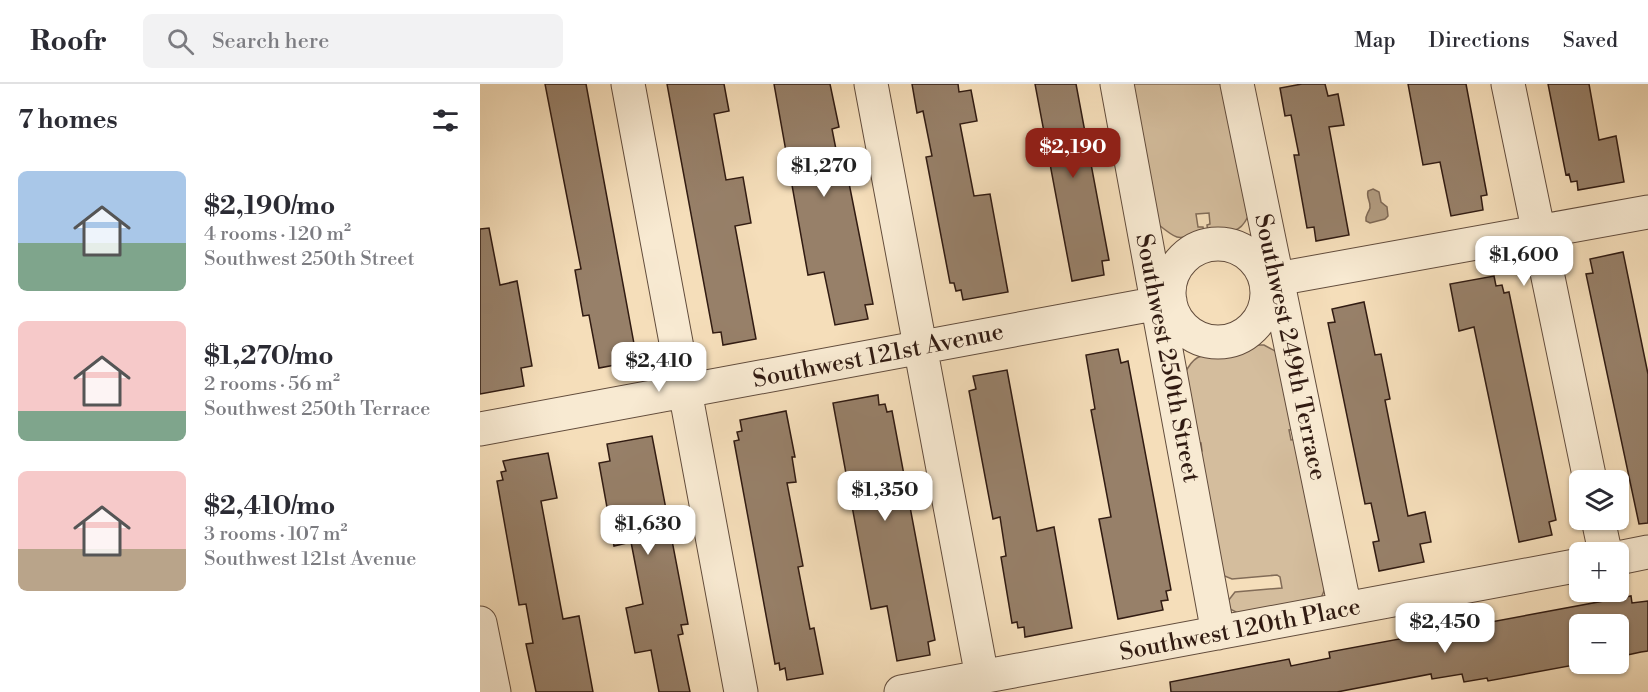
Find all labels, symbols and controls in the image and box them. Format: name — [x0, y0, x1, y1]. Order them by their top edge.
search box — [143, 14, 563, 68]
text: Roofr — [30, 24, 107, 59]
icon: search — [164, 25, 197, 58]
text: Search here — [212, 28, 329, 55]
text: Map — [1354, 28, 1396, 54]
text: Directions — [1429, 28, 1530, 54]
text: Saved — [1563, 28, 1618, 54]
text: 7 homes — [18, 104, 118, 136]
icon: filters — [429, 104, 462, 137]
pin: $2,190 — [1024, 128, 1122, 179]
text: $2,190 — [1039, 135, 1107, 160]
pin: $1,270 — [775, 147, 873, 198]
text: $1,270 — [791, 154, 857, 179]
text: $2,190/mo — [204, 190, 335, 222]
icon: home — [66, 195, 138, 267]
street label: Southwest 249th Terrace — [1247, 211, 1333, 483]
text: 4 rooms · 120 m² — [204, 222, 351, 247]
street label: Southwest 250th Street — [1128, 231, 1206, 486]
pin: $1,600 — [1475, 236, 1573, 287]
text: $1,600 — [1489, 243, 1559, 268]
text: Southwest 250th Street — [204, 247, 415, 272]
street label: Southwest 121st Avenue — [750, 317, 1006, 395]
text: $1,270/mo — [204, 340, 334, 372]
pin: $2,410 — [610, 342, 708, 393]
icon: home — [66, 345, 138, 417]
text: $2,410 — [625, 349, 693, 374]
text: 2 rooms · 56 m² — [204, 372, 340, 397]
text: Southwest 250th Terrace — [204, 397, 430, 422]
map controls — [1569, 470, 1629, 674]
button: layers — [1569, 470, 1629, 530]
pin: $1,350 — [836, 471, 934, 522]
text: $1,350 — [852, 478, 918, 503]
text: $2,410/mo — [204, 490, 335, 522]
icon: home — [66, 495, 138, 567]
pin: $1,630 — [599, 505, 697, 556]
text: $1,630 — [614, 512, 682, 537]
text: 3 rooms · 107 m² — [204, 522, 348, 547]
button: + — [1569, 542, 1629, 602]
text: Southwest 121st Avenue — [204, 547, 416, 572]
street label: Southwest 120th Place — [1117, 592, 1363, 668]
pin: $2,450 — [1396, 603, 1494, 654]
text: $2,450 — [1410, 610, 1480, 635]
button: − — [1569, 614, 1629, 674]

